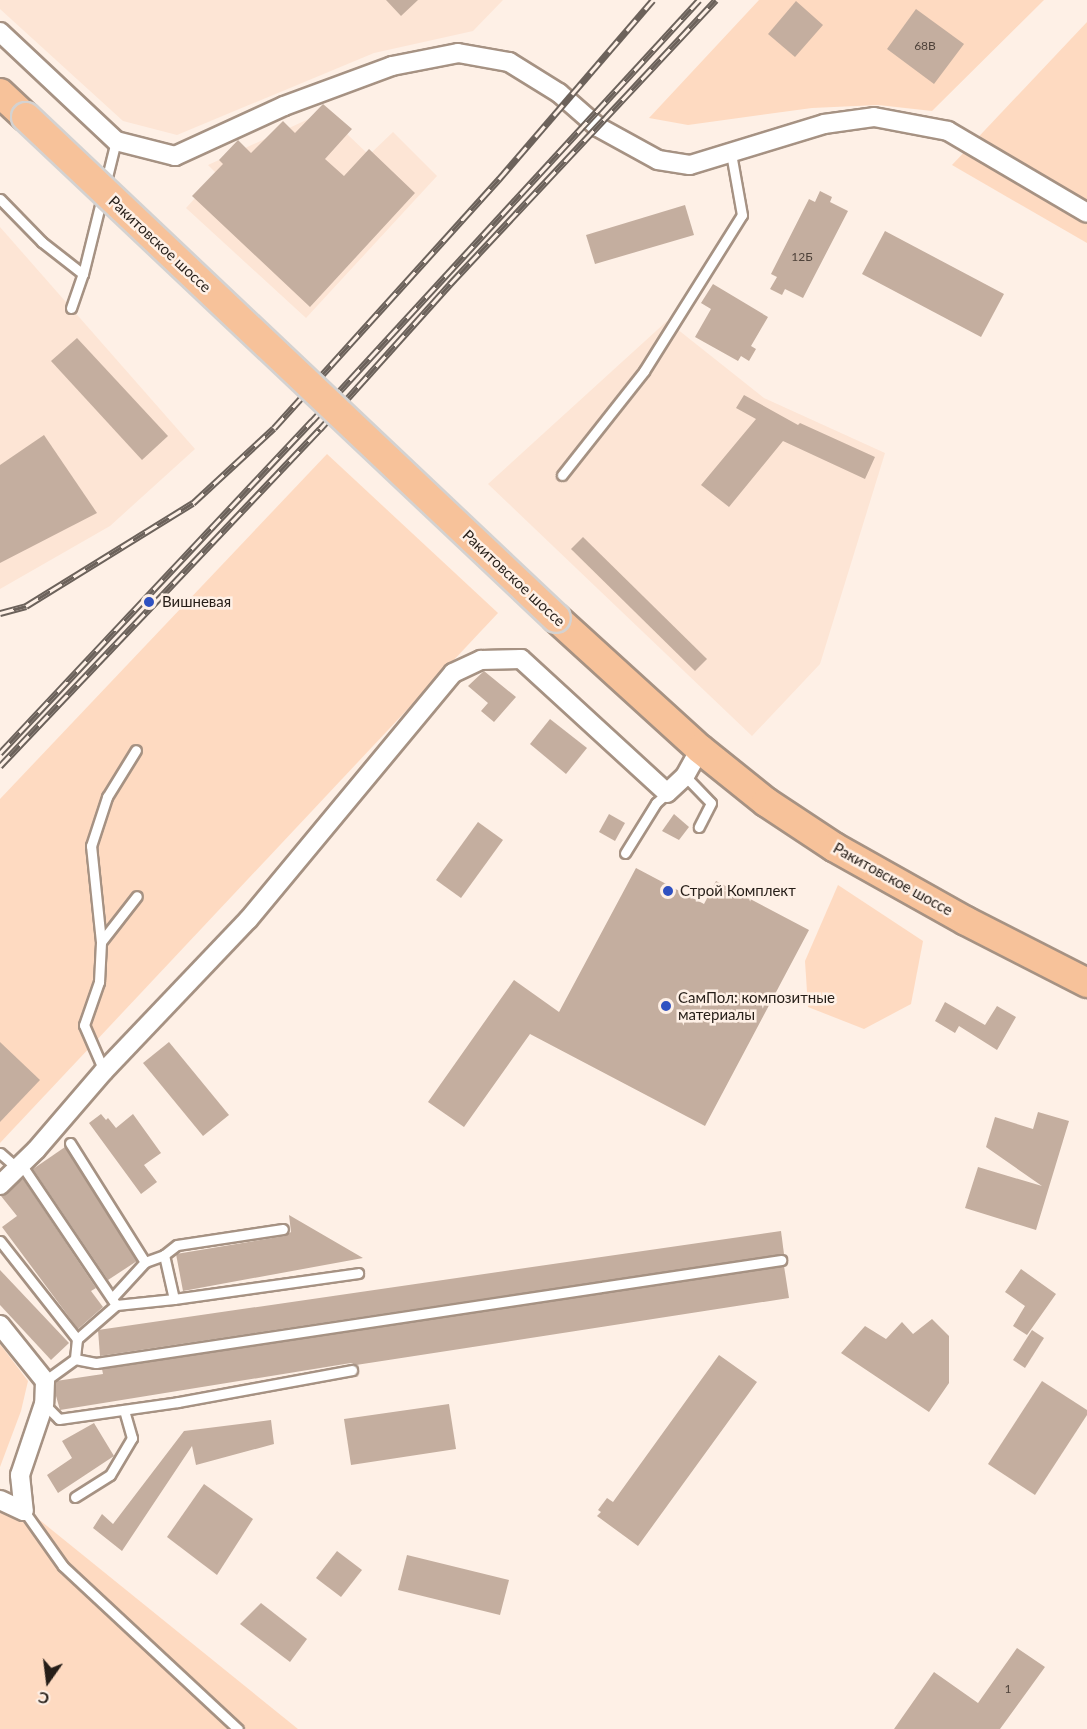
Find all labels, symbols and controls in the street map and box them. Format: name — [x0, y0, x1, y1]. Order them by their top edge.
house number: 68В — [914, 39, 936, 53]
street label: Ракитовское шоссе — [105, 192, 215, 296]
house number: 12Б — [791, 250, 813, 264]
street label: Ракитовское шоссе — [459, 526, 569, 630]
marker: Вишневая — [140, 593, 158, 611]
place label: Вишневая — [162, 593, 231, 611]
street label: Ракитовское шоссе — [830, 839, 956, 919]
place label: Строй Комплект — [680, 882, 796, 900]
marker: Строй Комплект — [661, 884, 675, 898]
place label: СамПол: композитные материалы — [678, 988, 835, 1023]
marker: СамПол: композитные материалы — [659, 999, 673, 1013]
north arrow — [18, 1651, 78, 1711]
house number: 1 — [1005, 1682, 1011, 1696]
text: С — [36, 1688, 51, 1709]

